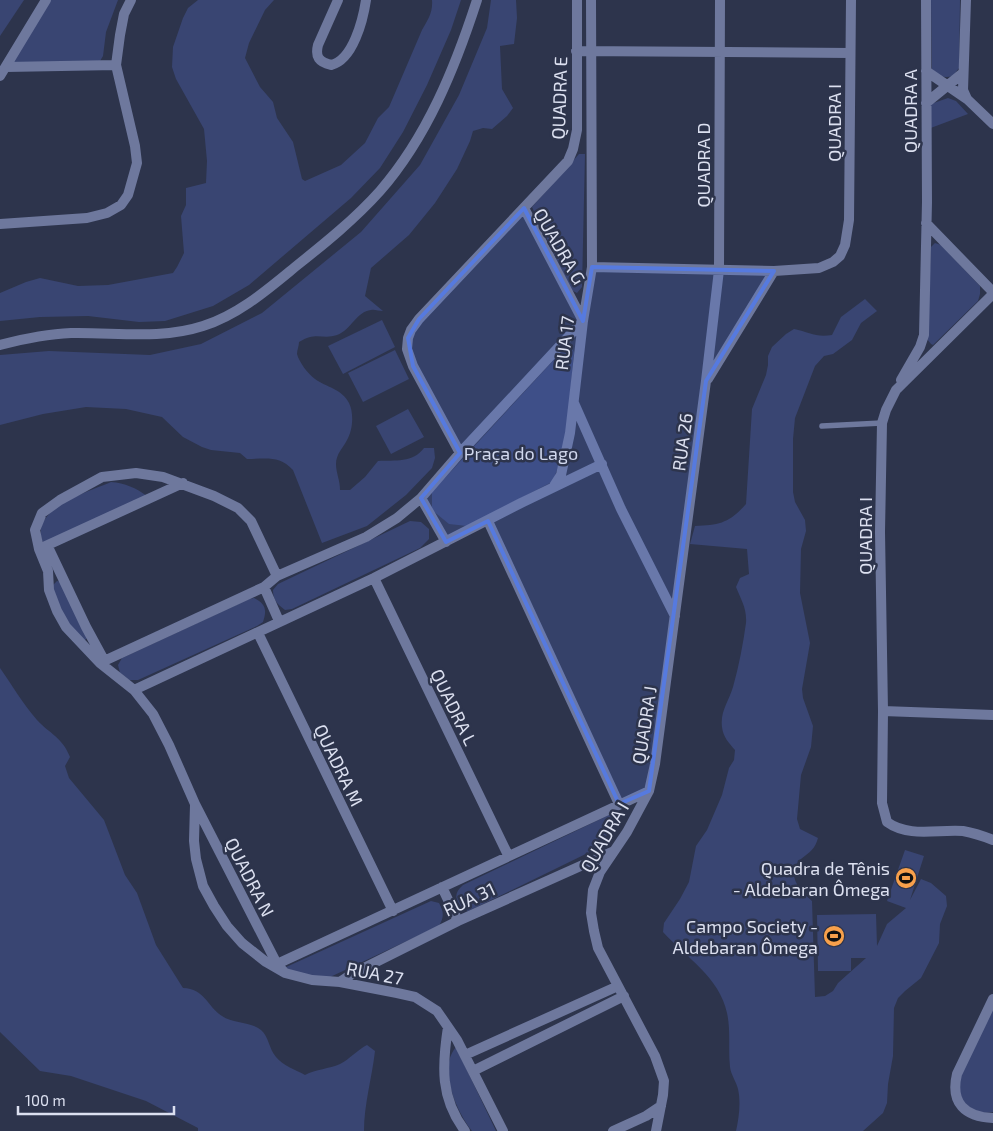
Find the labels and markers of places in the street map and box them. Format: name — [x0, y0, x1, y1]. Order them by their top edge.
place label: Quadra de Tênis - Aldebaran Ômega — [733, 857, 890, 900]
sports icon: Quadra de Tênis - Aldebaran Ômega — [894, 866, 918, 890]
place label: Campo Society - Aldebaran Ômega — [672, 915, 818, 958]
sports icon: Campo Society - Aldebaran Ômega — [822, 924, 846, 948]

